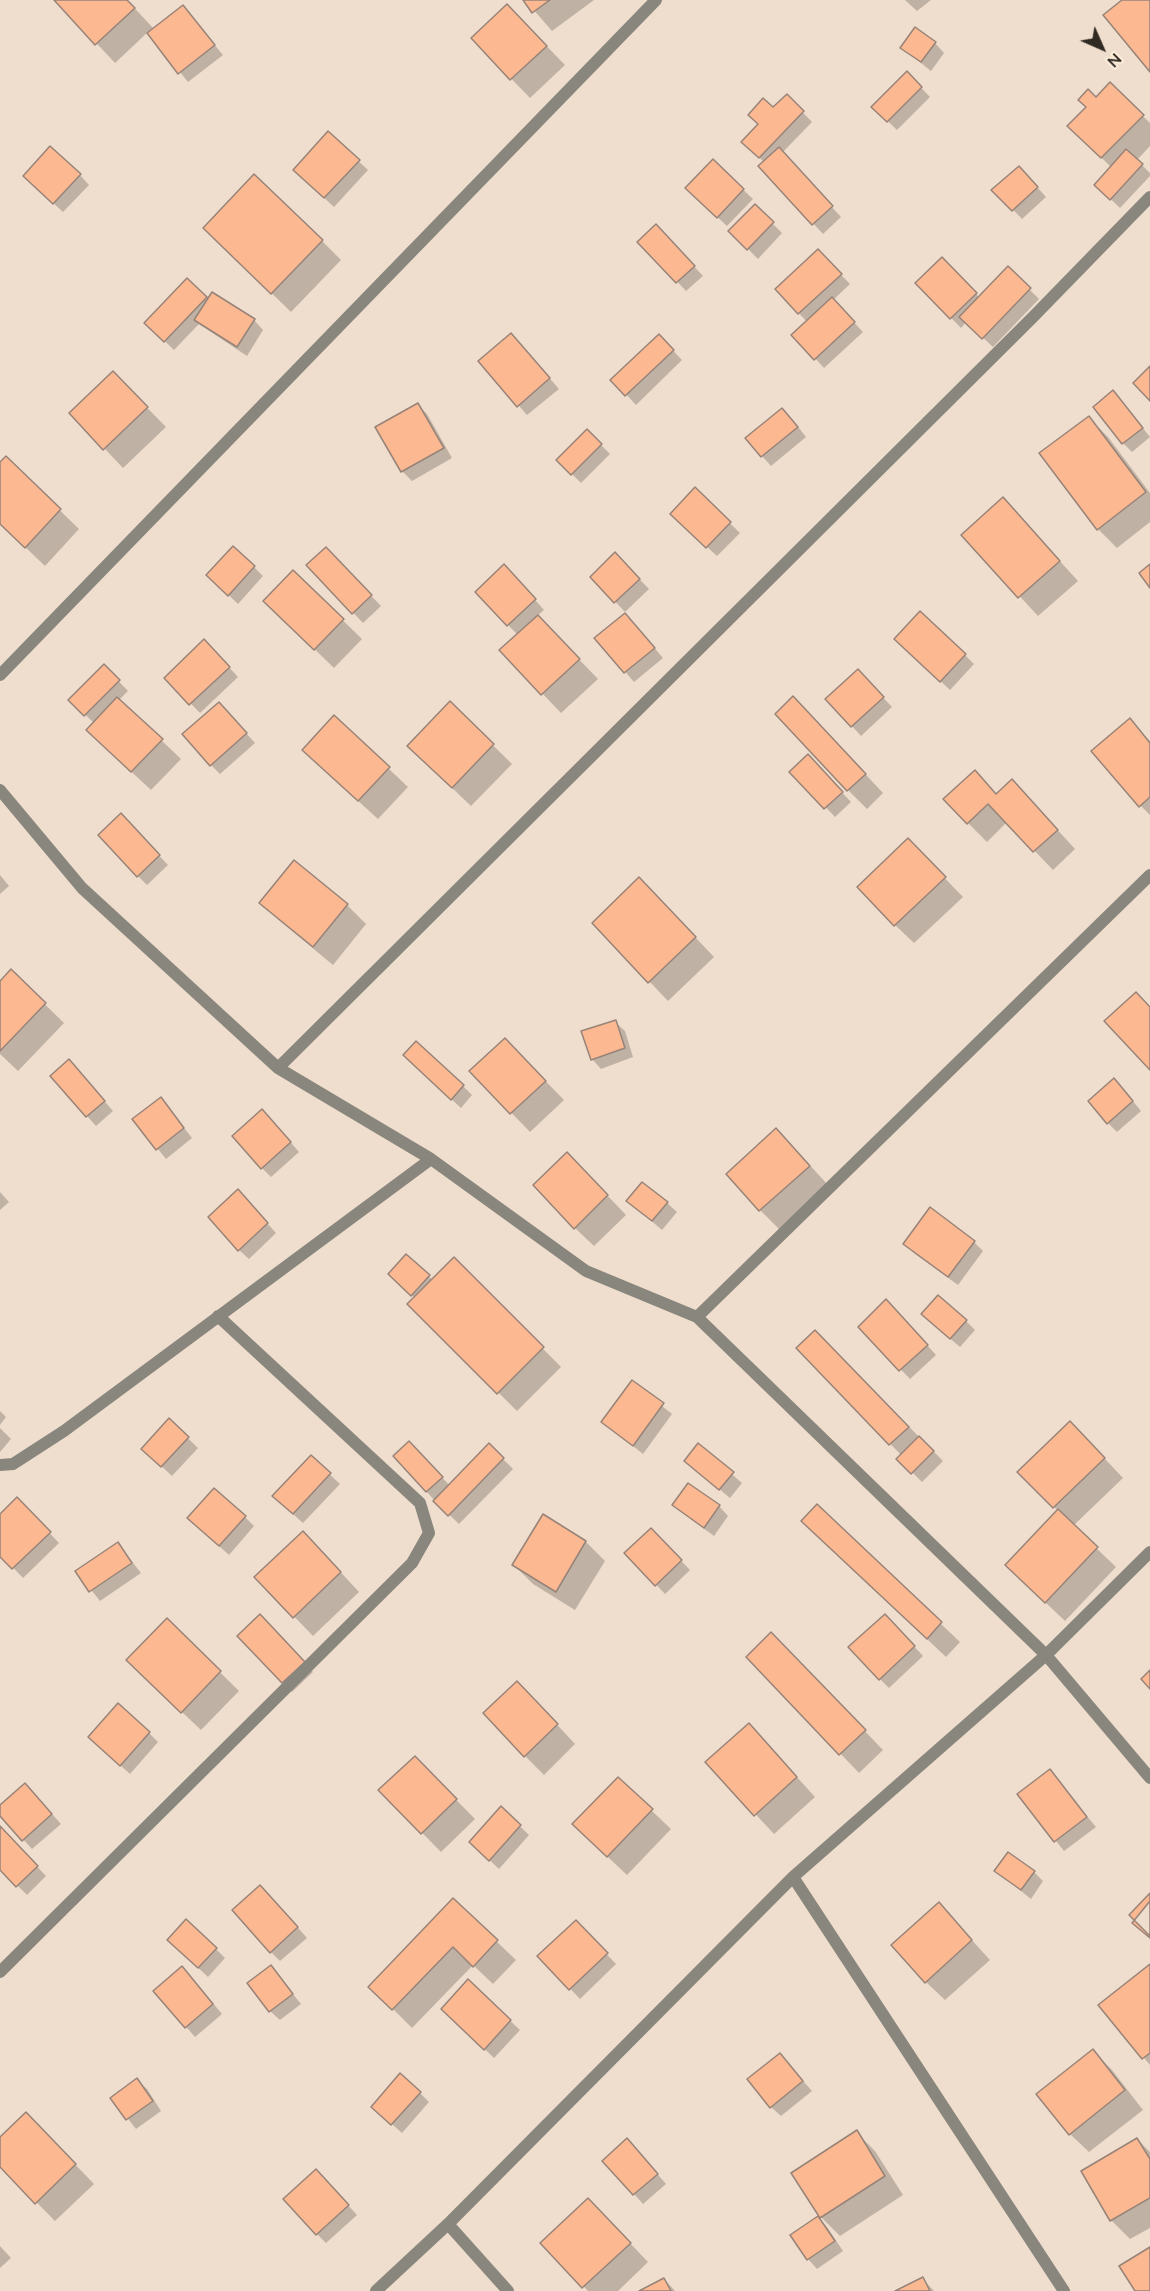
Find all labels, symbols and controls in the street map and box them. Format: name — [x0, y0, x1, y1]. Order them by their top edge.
north arrow — [1072, 18, 1132, 78]
text: N — [1104, 50, 1126, 72]

